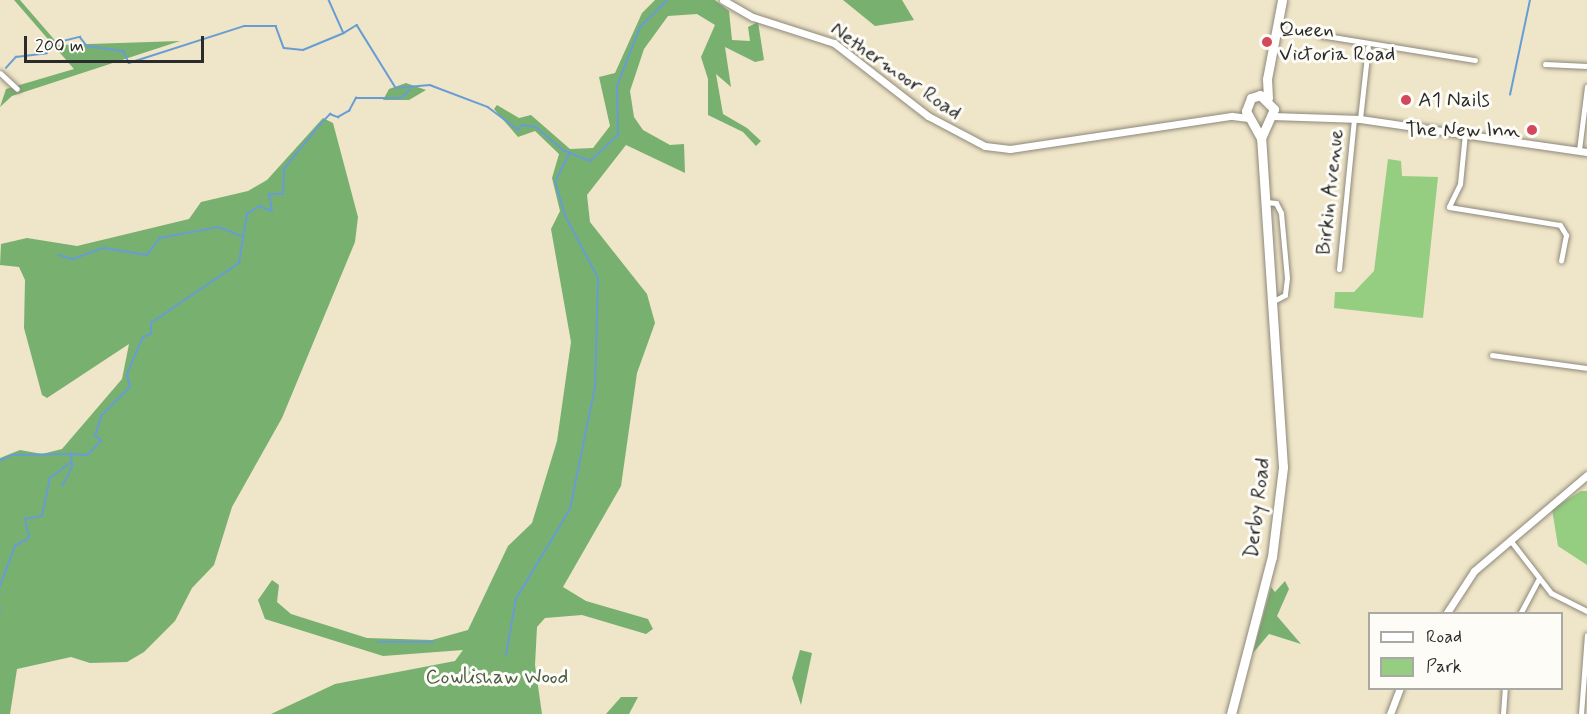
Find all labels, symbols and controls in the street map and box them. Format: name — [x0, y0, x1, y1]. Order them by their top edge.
street label: Nethermoor Road — [826, 16, 966, 126]
place label: Queen Victoria Road — [1279, 17, 1395, 67]
scale bar — [27, 24, 207, 62]
text: 200 m — [35, 34, 84, 58]
marker: Queen Victoria Road — [1260, 35, 1274, 49]
place label: A1 Nails — [1418, 87, 1490, 113]
marker: A1 Nails — [1399, 93, 1413, 107]
place label: The New Inn — [1406, 117, 1520, 143]
marker: The New Inn — [1525, 123, 1539, 137]
street label: Birkin Avenue — [1311, 129, 1349, 255]
street label: Derby Road — [1238, 456, 1276, 560]
legend — [1368, 612, 1563, 690]
text: Road — [1426, 625, 1462, 649]
text: Park — [1426, 655, 1462, 679]
park label: Cowlishaw Wood — [425, 664, 569, 690]

